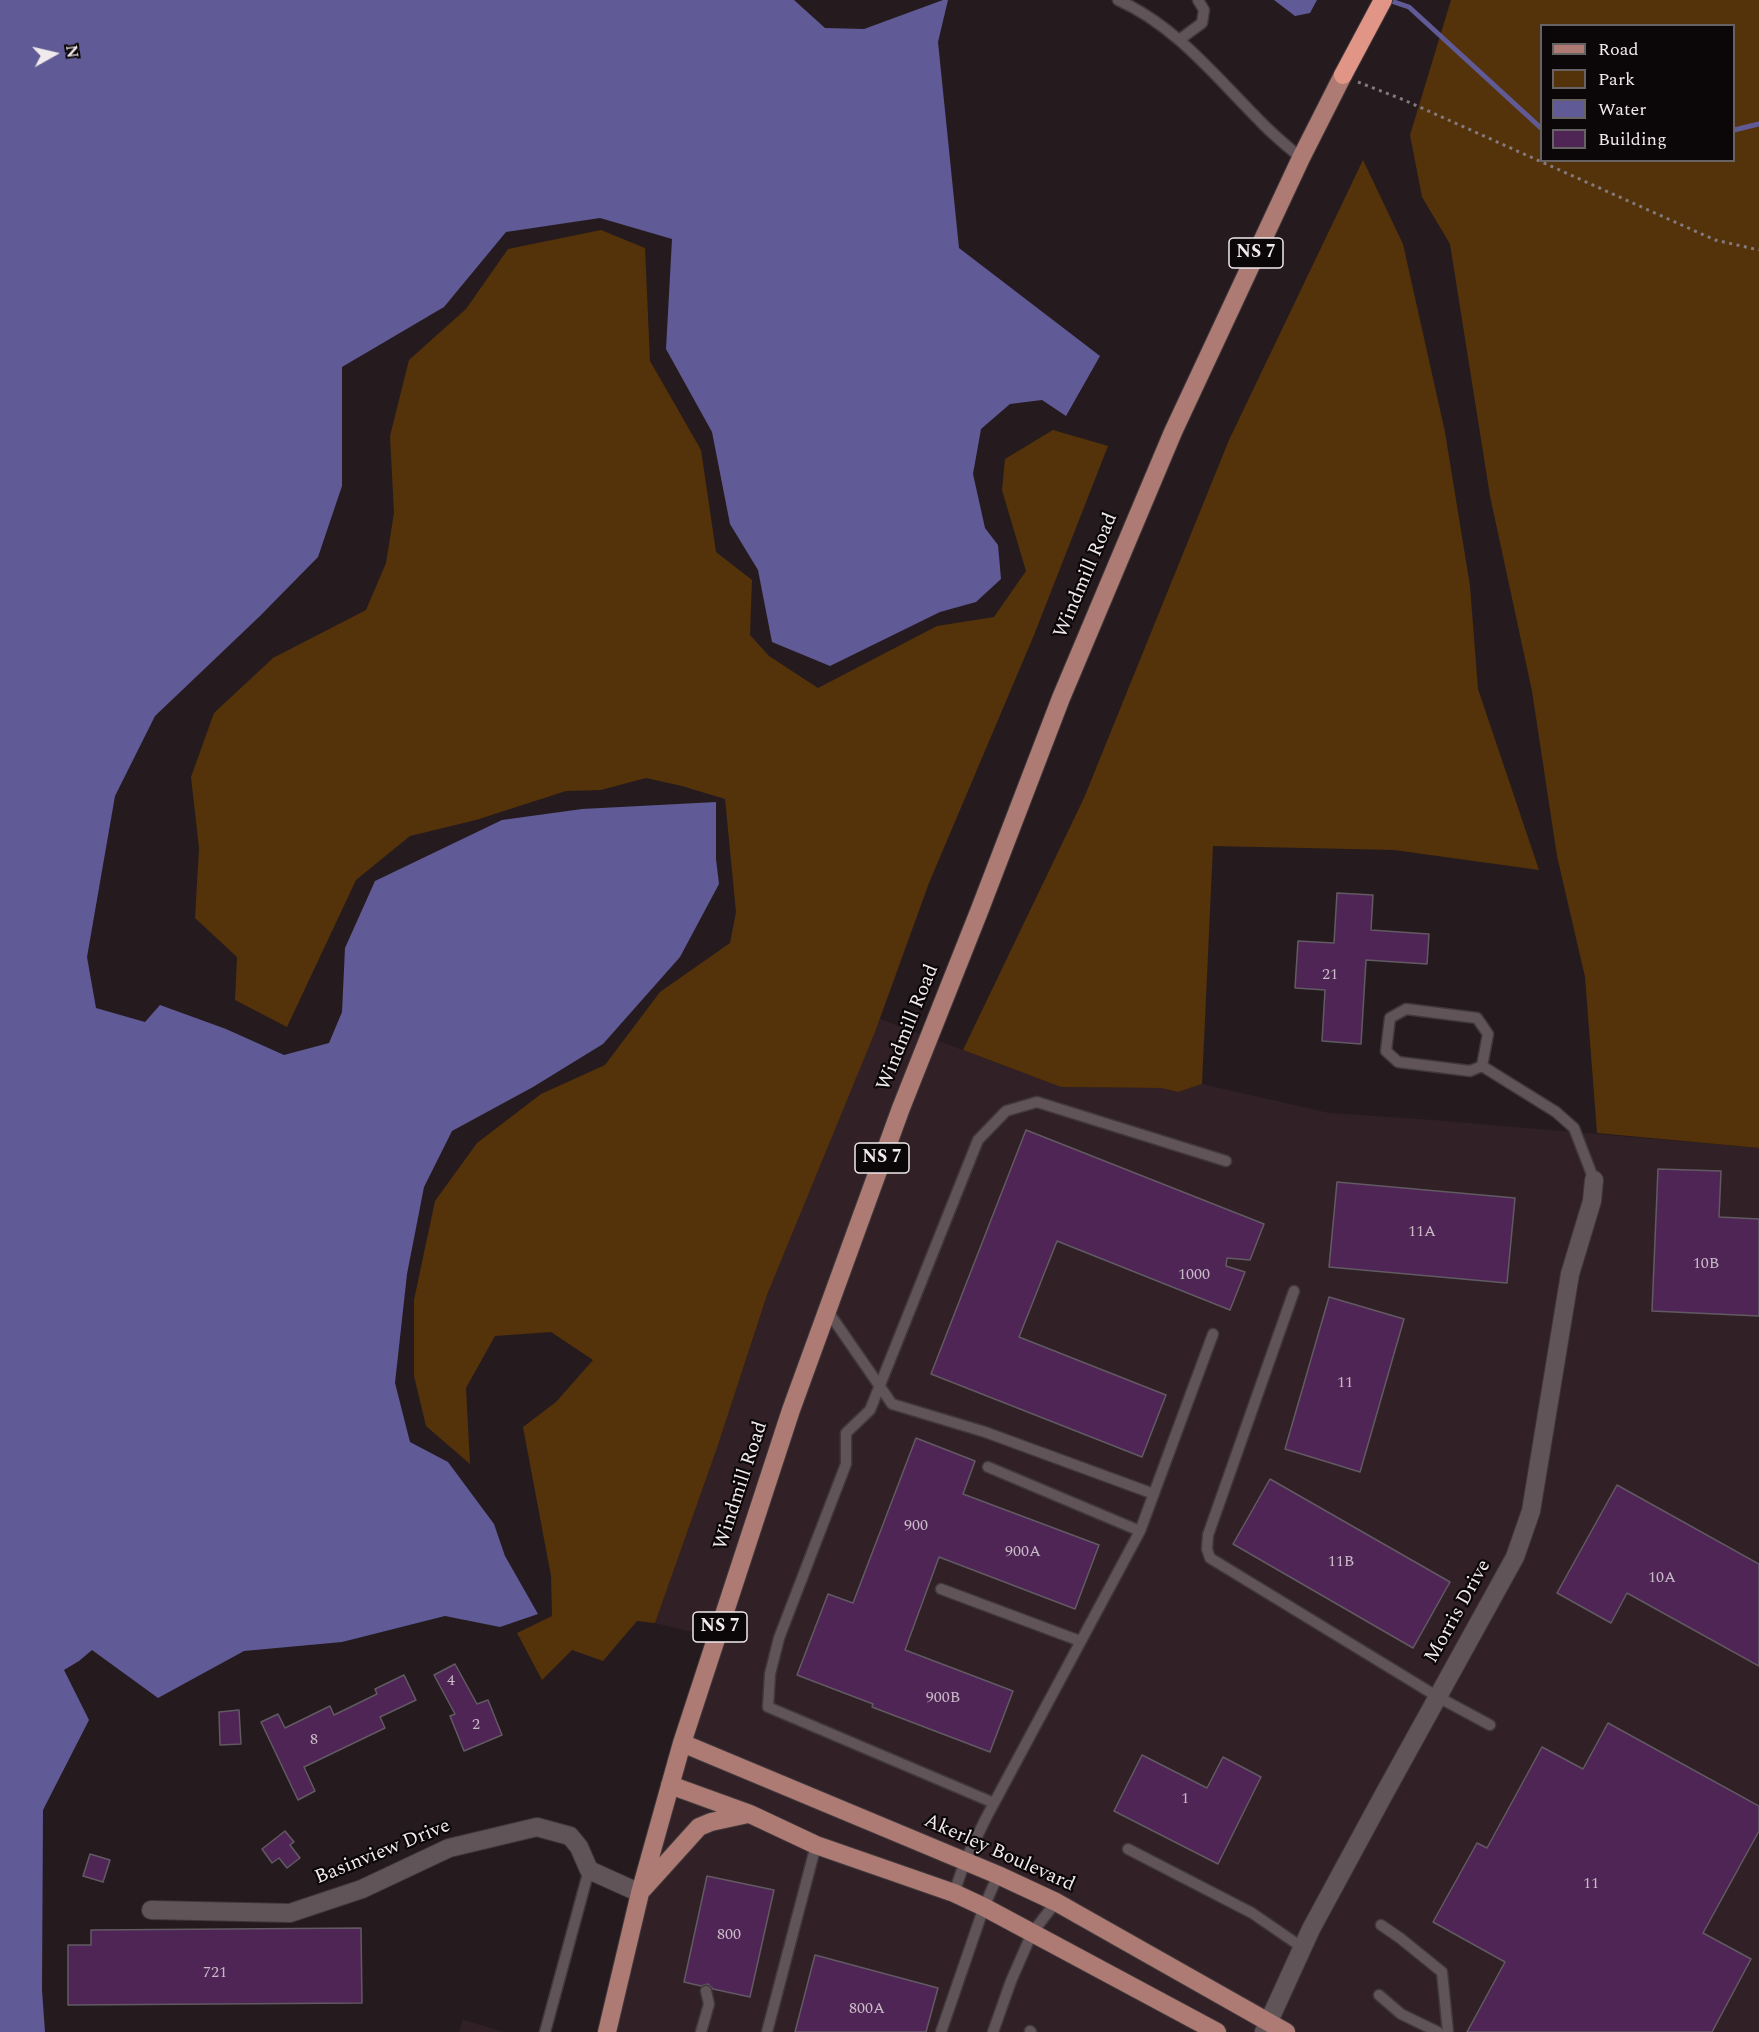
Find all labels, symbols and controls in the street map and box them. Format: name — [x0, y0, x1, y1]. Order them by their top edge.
north arrow — [24, 24, 84, 84]
legend — [1540, 24, 1735, 162]
text: Road — [1598, 36, 1639, 63]
text: N — [59, 43, 85, 60]
text: Park — [1598, 66, 1635, 93]
text: Water — [1598, 96, 1646, 123]
text: Building — [1598, 126, 1667, 153]
road number: NS 7 — [1229, 238, 1283, 268]
street label: Windmill Road — [1050, 510, 1124, 642]
street label: Windmill Road — [873, 962, 945, 1094]
house number: 21 — [1322, 966, 1338, 986]
road number: NS 7 — [855, 1143, 909, 1173]
house number: 11A — [1408, 1223, 1436, 1243]
house number: 10B — [1693, 1255, 1719, 1275]
house number: 1000 — [1178, 1266, 1210, 1286]
house number: 11 — [1337, 1374, 1353, 1394]
street label: Windmill Road — [710, 1419, 774, 1553]
house number: 900 — [904, 1517, 928, 1537]
house number: 900A — [1005, 1543, 1041, 1563]
house number: 11B — [1328, 1553, 1354, 1573]
street label: Morris Drive — [1421, 1556, 1497, 1668]
house number: 10A — [1648, 1569, 1676, 1589]
road number: NS 7 — [693, 1612, 747, 1642]
house number: 4 — [447, 1672, 455, 1692]
house number: 900B — [926, 1689, 960, 1709]
house number: 2 — [472, 1716, 480, 1736]
house number: 8 — [310, 1731, 318, 1751]
house number: 1 — [1181, 1790, 1189, 1810]
street label: Akerley Boulevard — [920, 1810, 1078, 1898]
street label: Basinview Drive — [312, 1815, 454, 1891]
house number: 11 — [1583, 1875, 1599, 1895]
house number: 800 — [717, 1926, 741, 1946]
house number: 721 — [203, 1964, 227, 1984]
house number: 800A — [849, 2000, 885, 2020]

